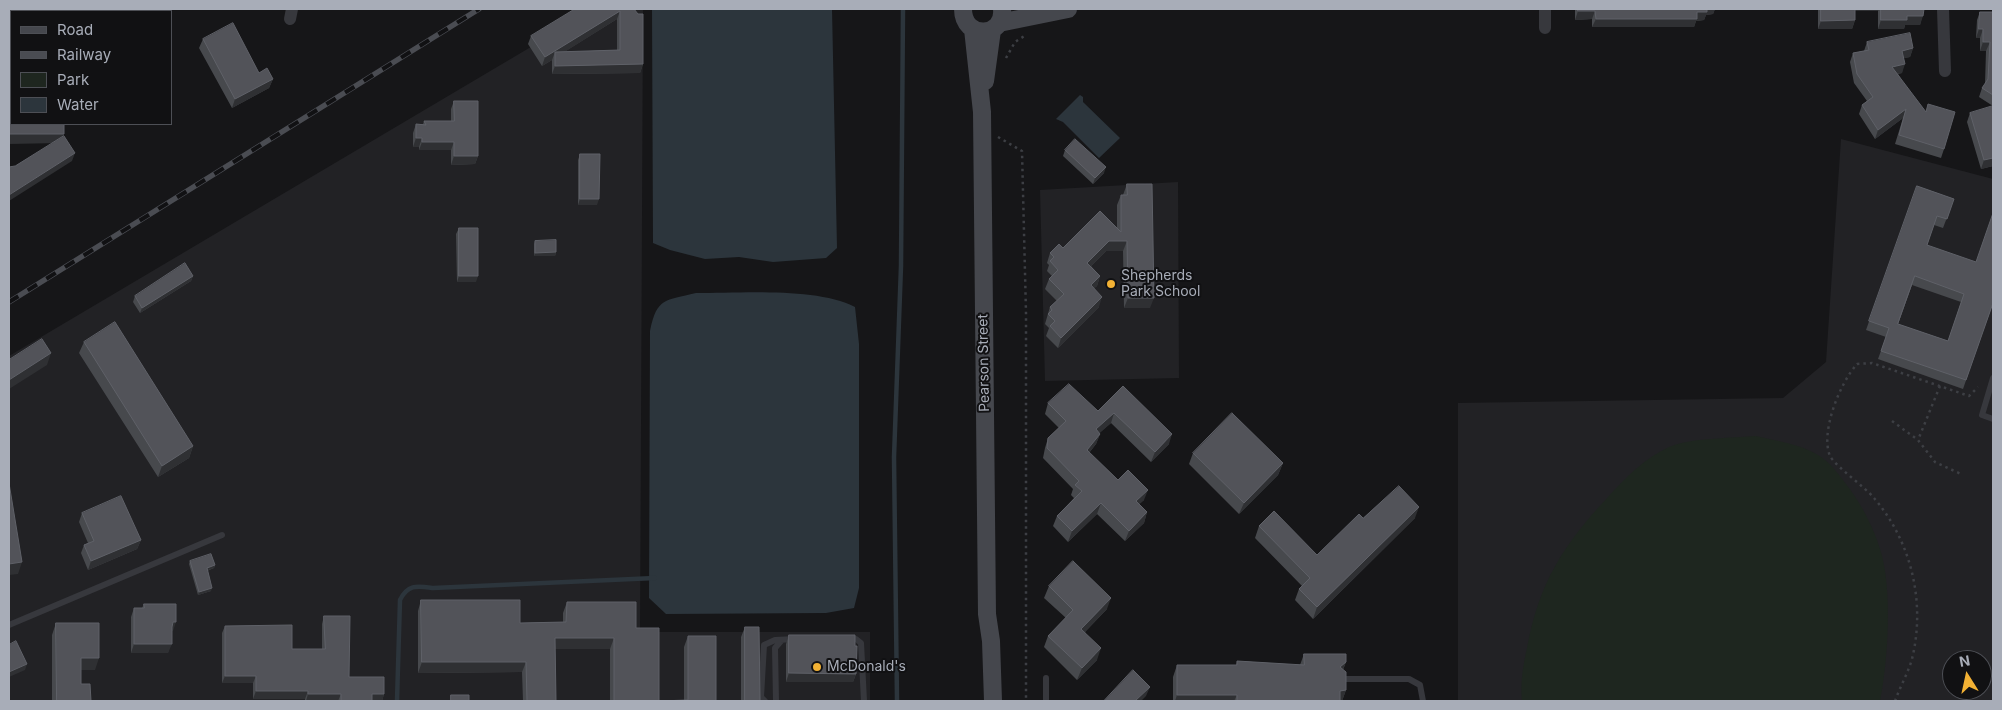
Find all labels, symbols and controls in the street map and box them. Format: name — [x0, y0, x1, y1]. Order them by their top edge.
legend — [10, 10, 172, 125]
text: Road — [57, 20, 93, 39]
text: Railway — [57, 45, 111, 64]
text: Park — [57, 70, 89, 89]
text: Water — [57, 95, 99, 114]
place label: Shepherds Park School — [1121, 268, 1200, 300]
marker: Shepherds Park School — [1105, 278, 1117, 290]
street label: Pearson Street — [975, 314, 993, 412]
north arrow — [1942, 650, 1992, 700]
text: N — [1958, 651, 1971, 670]
place label: McDonald's — [827, 659, 906, 675]
marker: McDonald's — [811, 661, 823, 673]

